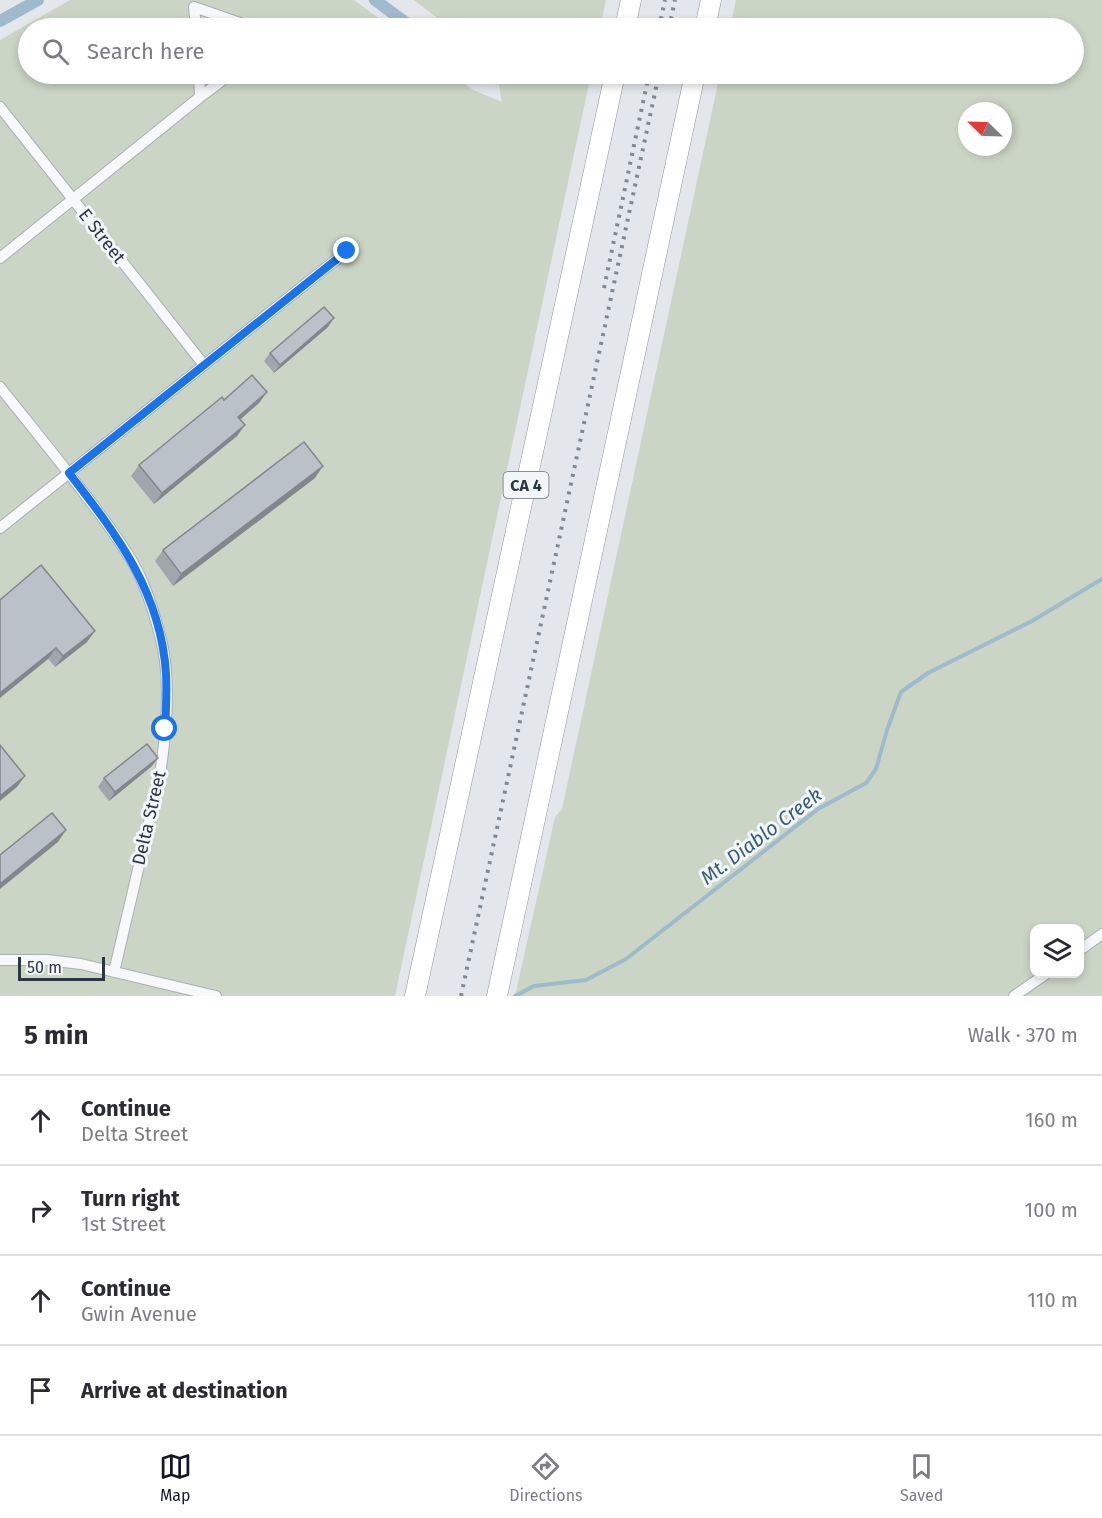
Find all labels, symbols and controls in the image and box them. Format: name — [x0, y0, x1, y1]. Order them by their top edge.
search box — [18, 18, 1084, 84]
icon: search — [39, 35, 72, 68]
text: Search here — [87, 38, 205, 65]
north arrow — [958, 102, 1012, 156]
street label: E Street — [74, 204, 130, 268]
route end — [333, 237, 359, 263]
road number: CA 4 — [504, 472, 548, 498]
route start — [151, 715, 177, 741]
street label: Delta Street — [127, 768, 171, 867]
water label: Mt. Diablo Creek — [696, 783, 826, 889]
map controls — [1030, 924, 1084, 978]
button: layers — [1030, 924, 1084, 978]
scale bar — [18, 954, 105, 982]
text: 50 m — [27, 958, 62, 977]
text: 5 min — [24, 1020, 88, 1051]
text: Walk · 370 m — [968, 1023, 1078, 1047]
text: Continue — [81, 1095, 171, 1122]
icon: ahead — [24, 1104, 57, 1137]
text: 160 m — [1025, 1108, 1078, 1132]
text: Delta Street — [81, 1122, 188, 1146]
text: Turn right — [81, 1185, 180, 1212]
icon: right — [24, 1194, 57, 1227]
text: 100 m — [1025, 1198, 1078, 1222]
text: 1st Street — [81, 1212, 166, 1236]
text: Continue — [81, 1275, 171, 1302]
icon: ahead — [24, 1284, 57, 1317]
text: 110 m — [1027, 1288, 1078, 1312]
text: Gwin Avenue — [81, 1302, 197, 1326]
icon: arrive — [24, 1374, 57, 1407]
text: Arrive at destination — [81, 1377, 288, 1404]
tab: Map — [159, 1450, 192, 1505]
tab: Directions — [509, 1450, 583, 1505]
tab: Saved — [900, 1450, 943, 1505]

